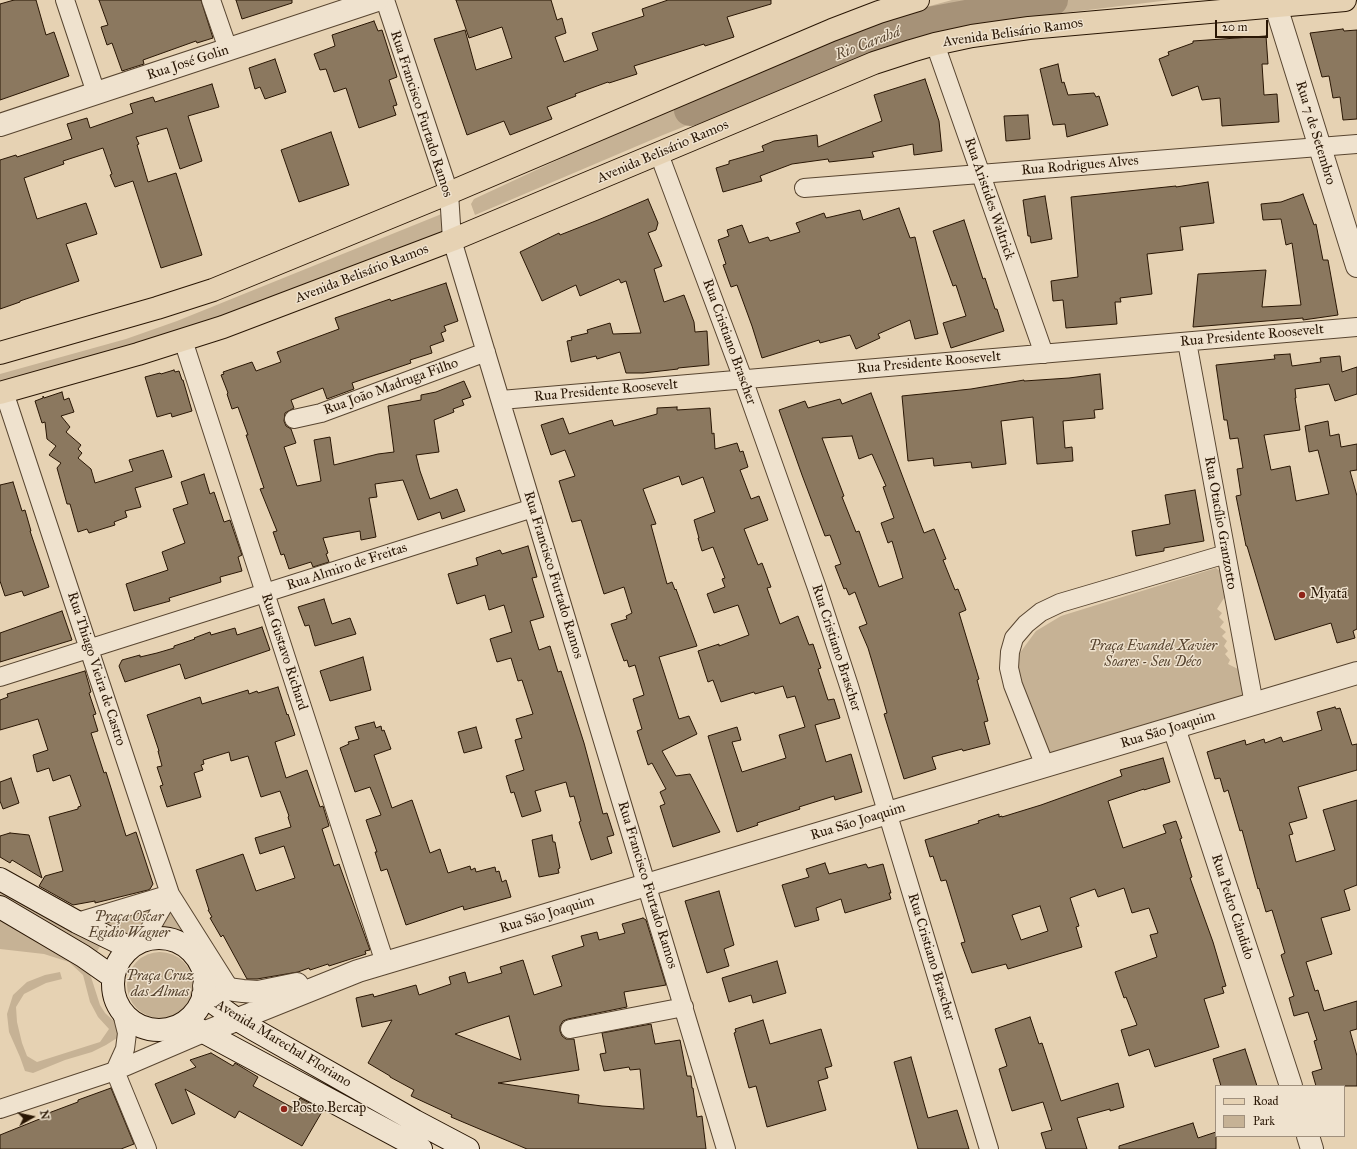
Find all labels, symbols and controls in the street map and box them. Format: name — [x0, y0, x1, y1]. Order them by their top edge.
scale bar — [1217, 12, 1270, 38]
street label: Avenida Belisário Ramos — [942, 15, 1084, 51]
text: 20 m — [1222, 20, 1248, 34]
water label: Rio Carahá — [833, 23, 903, 65]
street label: Rua Francisco Furtado Ramos — [386, 29, 456, 199]
street label: Rua José Golin — [145, 42, 231, 84]
street label: Rua 7 de Setembro — [1291, 79, 1339, 187]
street label: Avenida Belisário Ramos — [595, 117, 731, 187]
street label: Rua Aristides Waltrick — [960, 136, 1018, 262]
street label: Rua Rodrigues Alves — [1021, 153, 1139, 179]
street label: Avenida Belisário Ramos — [293, 241, 431, 307]
street label: Rua Cristiano Brascher — [698, 277, 760, 407]
street label: Rua Presidente Roosevelt — [1179, 321, 1325, 351]
street label: Rua Presidente Roosevelt — [856, 348, 1002, 378]
street label: Rua João Madruga Filho — [321, 355, 461, 419]
street label: Rua Presidente Roosevelt — [533, 376, 679, 406]
street label: Rua Otacílio Granzotto — [1200, 455, 1240, 591]
street label: Rua Francisco Furtado Ramos — [520, 489, 586, 661]
street label: Rua Almiro de Freitas — [285, 540, 409, 594]
street label: Rua Cristiano Brascher — [808, 582, 864, 714]
place label: Myatã — [1310, 587, 1347, 603]
street label: Rua Thiago Vieira de Castro — [63, 590, 129, 748]
marker: Myatã — [1297, 590, 1307, 600]
street label: Rua Gustavo Richard — [257, 591, 311, 713]
park label: Praça Evandel Xavier Soares - Seu Déco — [1089, 639, 1217, 672]
street label: Rua São Joaquim — [1118, 708, 1218, 752]
street label: Rua Francisco Furtado Ramos — [614, 799, 680, 971]
street label: Rua São Joaquim — [808, 800, 908, 844]
street label: Rua Pedro Cândido — [1207, 852, 1257, 962]
street label: Rua Cristiano Brascher — [904, 891, 958, 1023]
street label: Rua São Joaquim — [497, 893, 597, 937]
park label: Praça Oscar Egidio Wagner — [88, 910, 170, 942]
park label: Praça Cruz das Almas — [126, 969, 194, 1002]
street label: Avenida Marechal Floriano — [212, 997, 354, 1091]
legend — [1215, 1085, 1345, 1137]
text: Road — [1253, 1094, 1279, 1108]
north arrow — [12, 1097, 52, 1137]
place label: Posto Bercap — [292, 1101, 366, 1117]
marker: Posto Bercap — [279, 1104, 289, 1114]
text: N — [37, 1109, 51, 1121]
text: Park — [1253, 1114, 1275, 1128]

